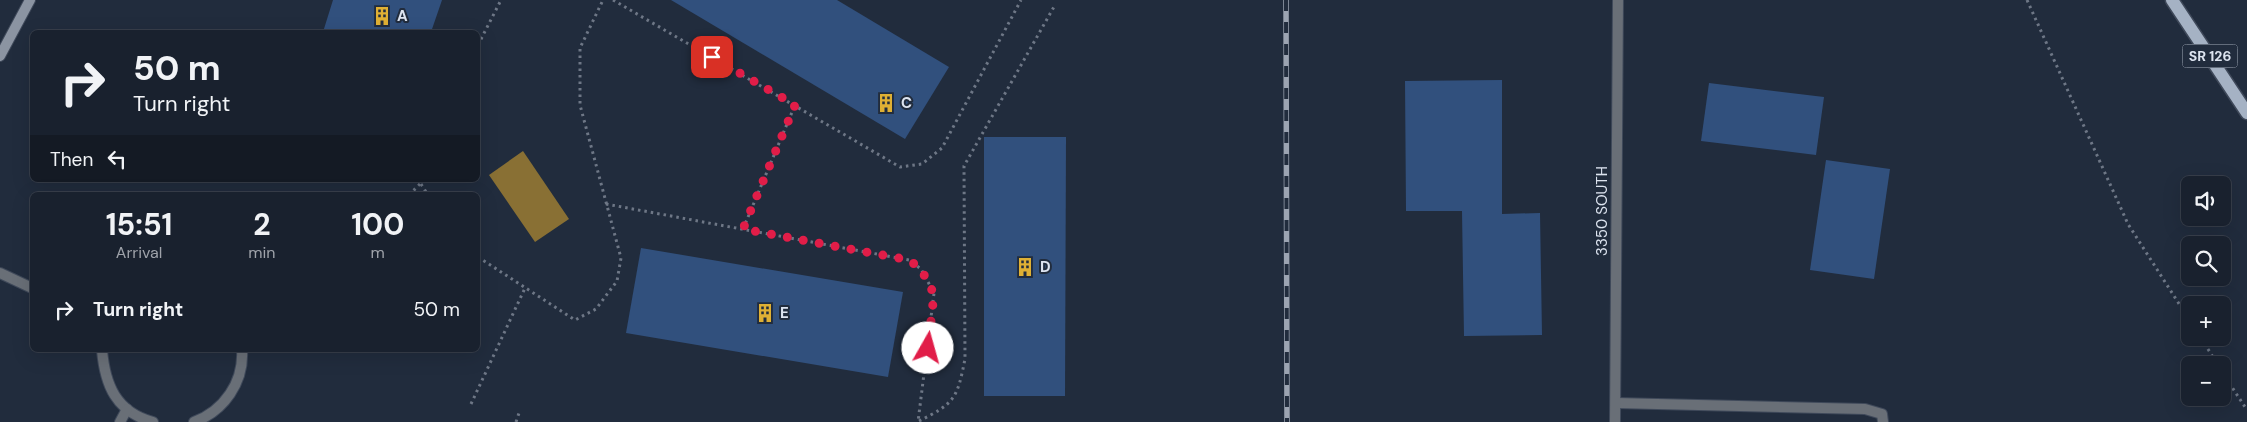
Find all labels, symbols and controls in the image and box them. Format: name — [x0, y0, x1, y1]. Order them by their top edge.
building icon: A — [371, 5, 393, 27]
place label: A — [397, 6, 408, 26]
pin — [691, 36, 733, 78]
icon: arrive — [698, 43, 726, 71]
road number: SR 126 — [2182, 44, 2238, 68]
text: 50 m — [133, 45, 221, 91]
icon: right — [50, 50, 115, 115]
text: Turn right — [133, 89, 230, 118]
building icon: C — [875, 92, 897, 114]
place label: C — [901, 93, 912, 113]
icon: left — [103, 145, 131, 173]
text: Then — [50, 147, 93, 172]
street label: 3350 SOUTH — [1592, 166, 1612, 256]
map controls — [2181, 176, 2231, 406]
button: sound — [2181, 176, 2231, 226]
text: 15:51 — [106, 205, 172, 244]
text: 2 — [253, 205, 270, 244]
text: 100 — [351, 205, 404, 244]
button: search — [2181, 236, 2231, 286]
text: Arrival — [116, 242, 162, 263]
text: min — [248, 242, 275, 263]
text: m — [371, 242, 385, 263]
building icon: D — [1014, 256, 1036, 278]
place label: D — [1040, 257, 1051, 277]
icon: right — [50, 296, 78, 324]
button: + — [2181, 296, 2231, 346]
text: Turn right — [93, 297, 183, 322]
text: 50 m — [413, 297, 460, 322]
building icon: E — [754, 302, 776, 324]
place label: E — [780, 303, 789, 323]
position arrow — [901, 321, 953, 373]
button: − — [2181, 356, 2231, 406]

